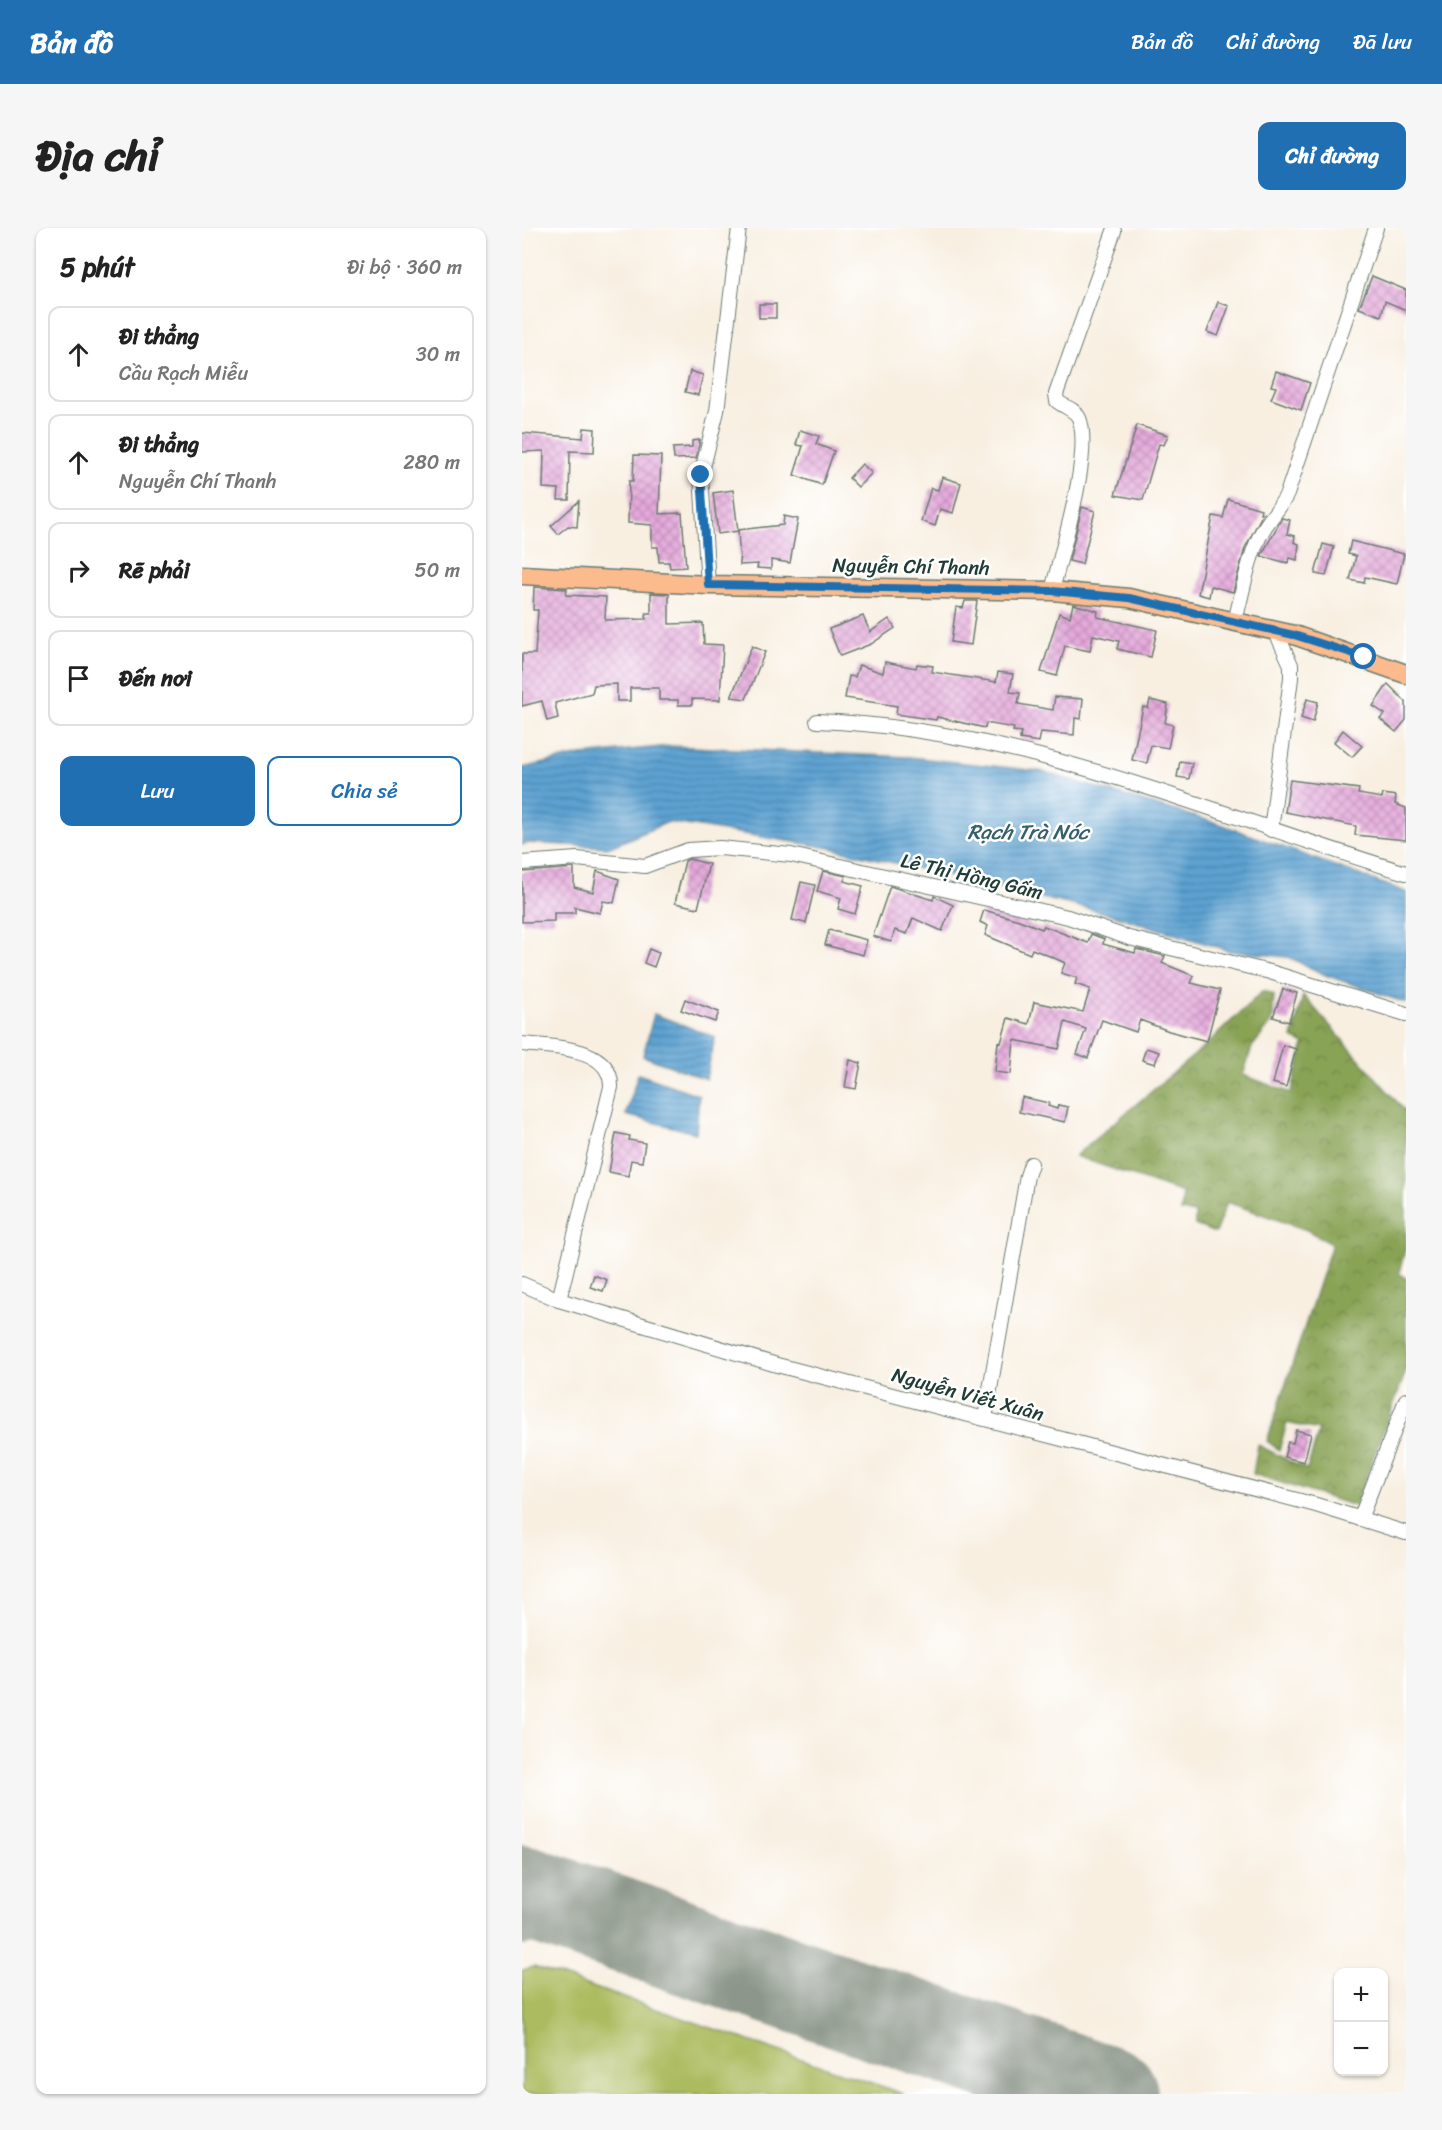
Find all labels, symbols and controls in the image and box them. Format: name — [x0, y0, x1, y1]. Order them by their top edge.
text: Bản đồ — [30, 18, 113, 67]
text: Bản đồ — [1131, 23, 1193, 61]
text: Chỉ đường — [1226, 23, 1320, 61]
text: Đã lưu — [1353, 23, 1412, 61]
text: Địa chỉ — [36, 119, 159, 193]
button: Chỉ đường — [1258, 122, 1406, 190]
text: 5 phút — [60, 244, 134, 290]
text: Đi bộ · 360 m — [347, 250, 462, 285]
text: Đi thẳng — [119, 317, 199, 356]
text: 30 m — [416, 337, 460, 372]
icon: ahead — [62, 338, 95, 371]
text: Cầu Rạch Miễu — [119, 356, 248, 391]
text: Đi thẳng — [119, 425, 199, 464]
text: 280 m — [403, 445, 460, 480]
icon: ahead — [62, 446, 95, 479]
route end — [687, 461, 713, 487]
text: Nguyễn Chí Thanh — [119, 464, 276, 499]
street label: Nguyễn Chí Thanh — [832, 548, 990, 585]
text: Rẽ phải — [119, 551, 190, 590]
text: 50 m — [415, 553, 460, 588]
icon: right — [62, 554, 95, 587]
route start — [1350, 643, 1376, 669]
text: Đến nơi — [119, 659, 192, 698]
icon: arrive — [62, 662, 95, 695]
button: Lưu — [60, 756, 255, 826]
button: Chia sẻ — [267, 756, 462, 826]
water label: Rạch Trà Nóc — [967, 813, 1091, 851]
street label: Lê Thị Hồng Gấm — [897, 843, 1046, 910]
street label: Nguyễn Viết Xuân — [888, 1357, 1048, 1432]
map controls — [1334, 1968, 1388, 2076]
button: + — [1334, 1968, 1388, 2022]
button: − — [1334, 2022, 1388, 2076]

